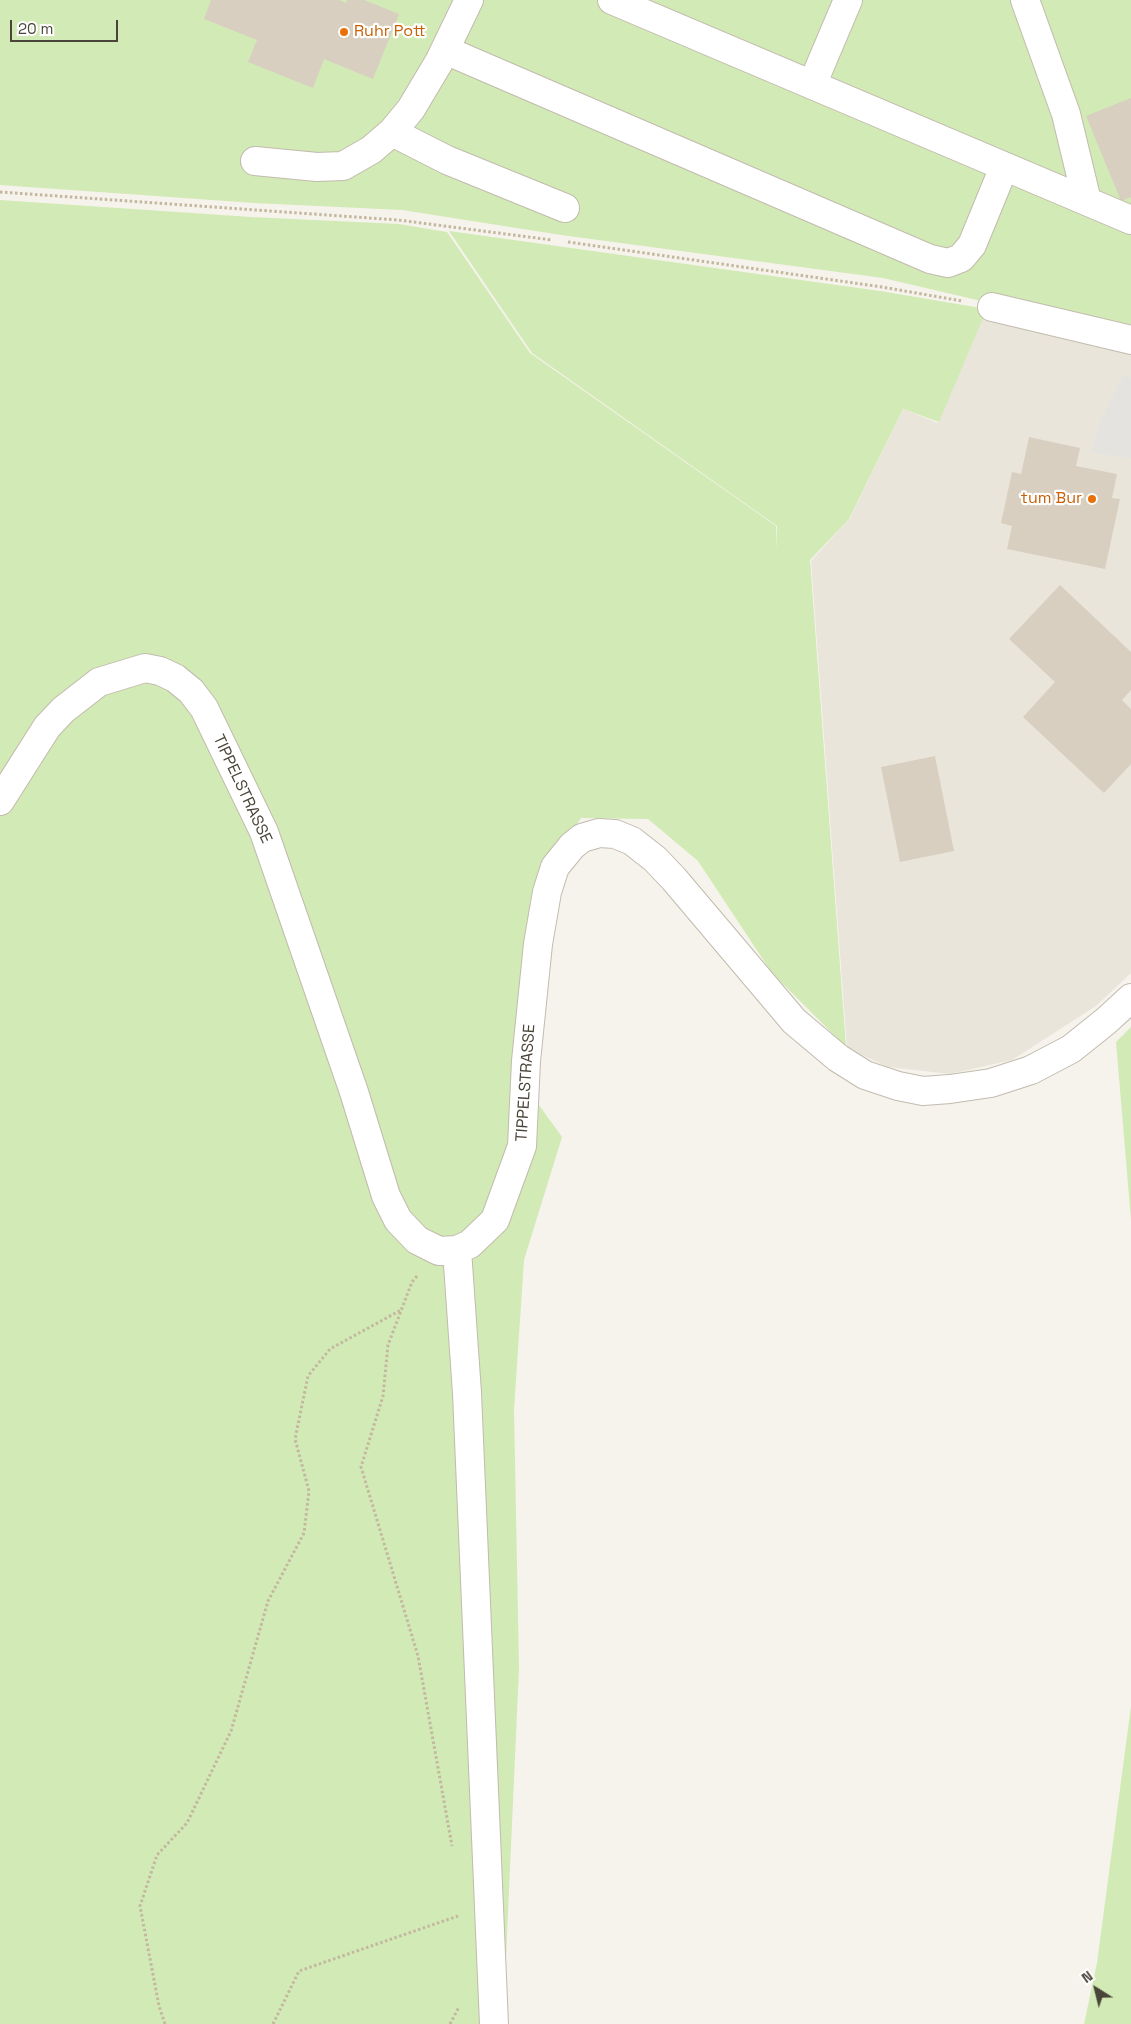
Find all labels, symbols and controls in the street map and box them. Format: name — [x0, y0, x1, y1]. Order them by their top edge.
scale bar — [12, 10, 120, 42]
text: 20 m — [18, 19, 53, 38]
place label: Ruhr Pott — [354, 22, 426, 42]
marker: Ruhr Pott — [338, 26, 350, 38]
place label: tum Bur — [1021, 489, 1082, 509]
marker: tum Bur — [1086, 493, 1098, 505]
street label: TIPPELSTRASSE — [208, 732, 276, 846]
street label: TIPPELSTRASSE — [512, 1024, 540, 1142]
north arrow — [1071, 1964, 1121, 2014]
text: N — [1078, 1967, 1096, 1987]

